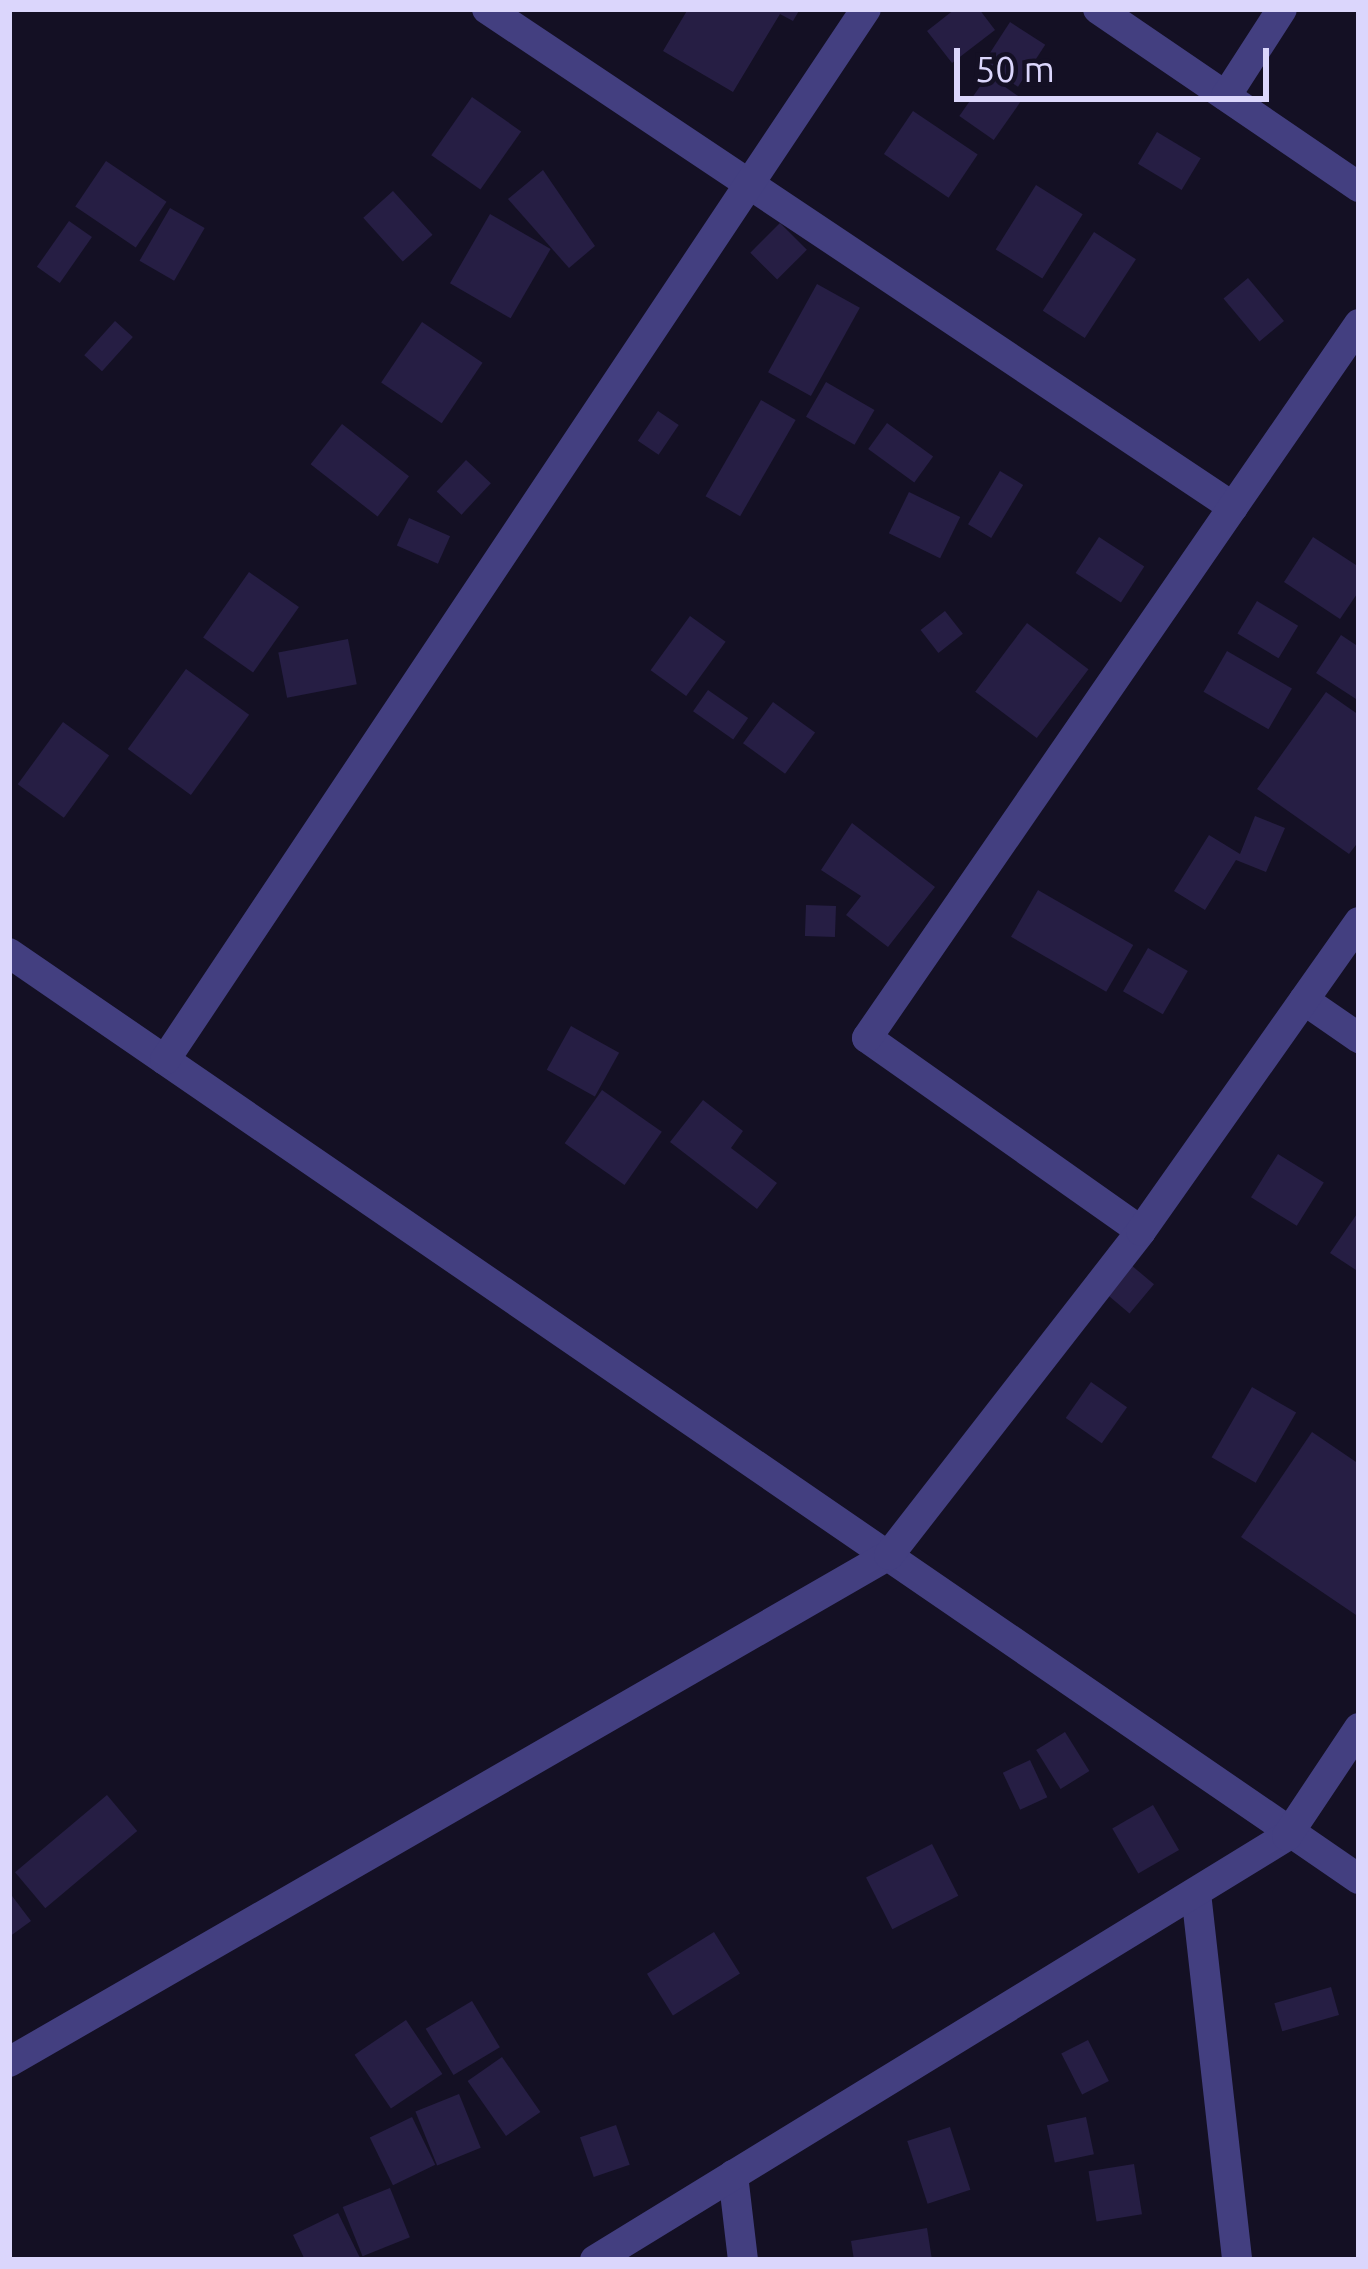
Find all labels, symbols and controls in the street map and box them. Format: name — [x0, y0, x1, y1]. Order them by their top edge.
scale bar — [960, 24, 1275, 98]
text: 50 m — [975, 48, 1055, 89]

